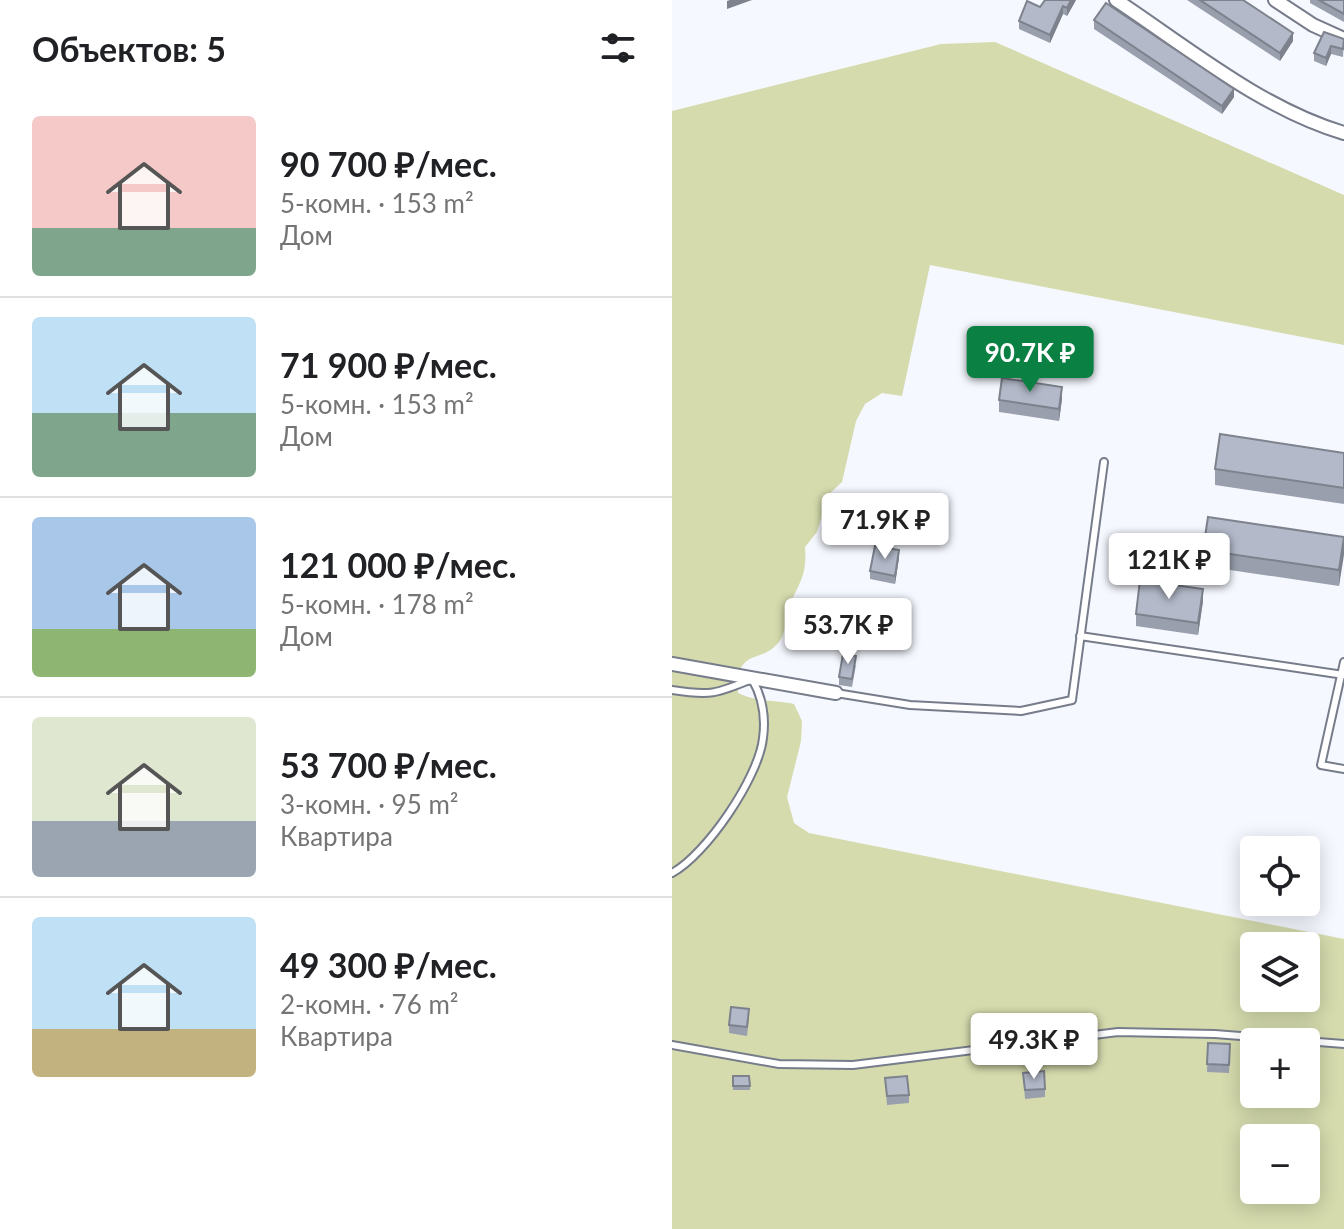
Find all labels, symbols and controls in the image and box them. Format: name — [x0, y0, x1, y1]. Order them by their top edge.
icon: filters — [596, 26, 640, 70]
text: Объектов: 5 — [32, 28, 226, 69]
text: 90 700 ₽/мес. — [280, 143, 497, 184]
icon: home — [96, 148, 192, 244]
text: 5-комн. · 153 m² — [280, 187, 474, 219]
text: Дом — [280, 219, 333, 251]
pin: 90.7K ₽ — [956, 326, 1104, 394]
text: 90.7K ₽ — [985, 336, 1075, 368]
text: 71 900 ₽/мес. — [280, 344, 497, 385]
icon: home — [96, 349, 192, 445]
text: 5-комн. · 153 m² — [280, 388, 474, 420]
text: Дом — [280, 420, 333, 452]
pin: 71.9K ₽ — [811, 493, 959, 561]
text: 71.9K ₽ — [840, 503, 930, 535]
pin: 121K ₽ — [1104, 533, 1234, 601]
text: 121K ₽ — [1127, 543, 1211, 575]
text: 121 000 ₽/мес. — [280, 544, 516, 585]
icon: home — [96, 549, 192, 645]
text: 5-комн. · 178 m² — [280, 588, 474, 620]
pin: 53.7K ₽ — [774, 598, 922, 666]
text: 53.7K ₽ — [803, 608, 893, 640]
text: Дом — [280, 620, 333, 652]
text: 53 700 ₽/мес. — [280, 744, 497, 785]
icon: home — [96, 749, 192, 845]
text: 3-комн. · 95 m² — [280, 788, 459, 820]
text: Квартира — [280, 820, 393, 852]
map controls — [1240, 836, 1320, 1204]
button: locate — [1240, 836, 1320, 916]
button: layers — [1240, 932, 1320, 1012]
text: 49 300 ₽/мес. — [280, 944, 497, 985]
icon: home — [96, 949, 192, 1045]
text: 2-комн. · 76 m² — [280, 988, 459, 1020]
pin: 49.3K ₽ — [960, 1013, 1108, 1081]
text: Квартира — [280, 1020, 393, 1052]
text: 49.3K ₽ — [989, 1023, 1079, 1055]
button: + — [1240, 1028, 1320, 1108]
button: − — [1240, 1124, 1320, 1204]

